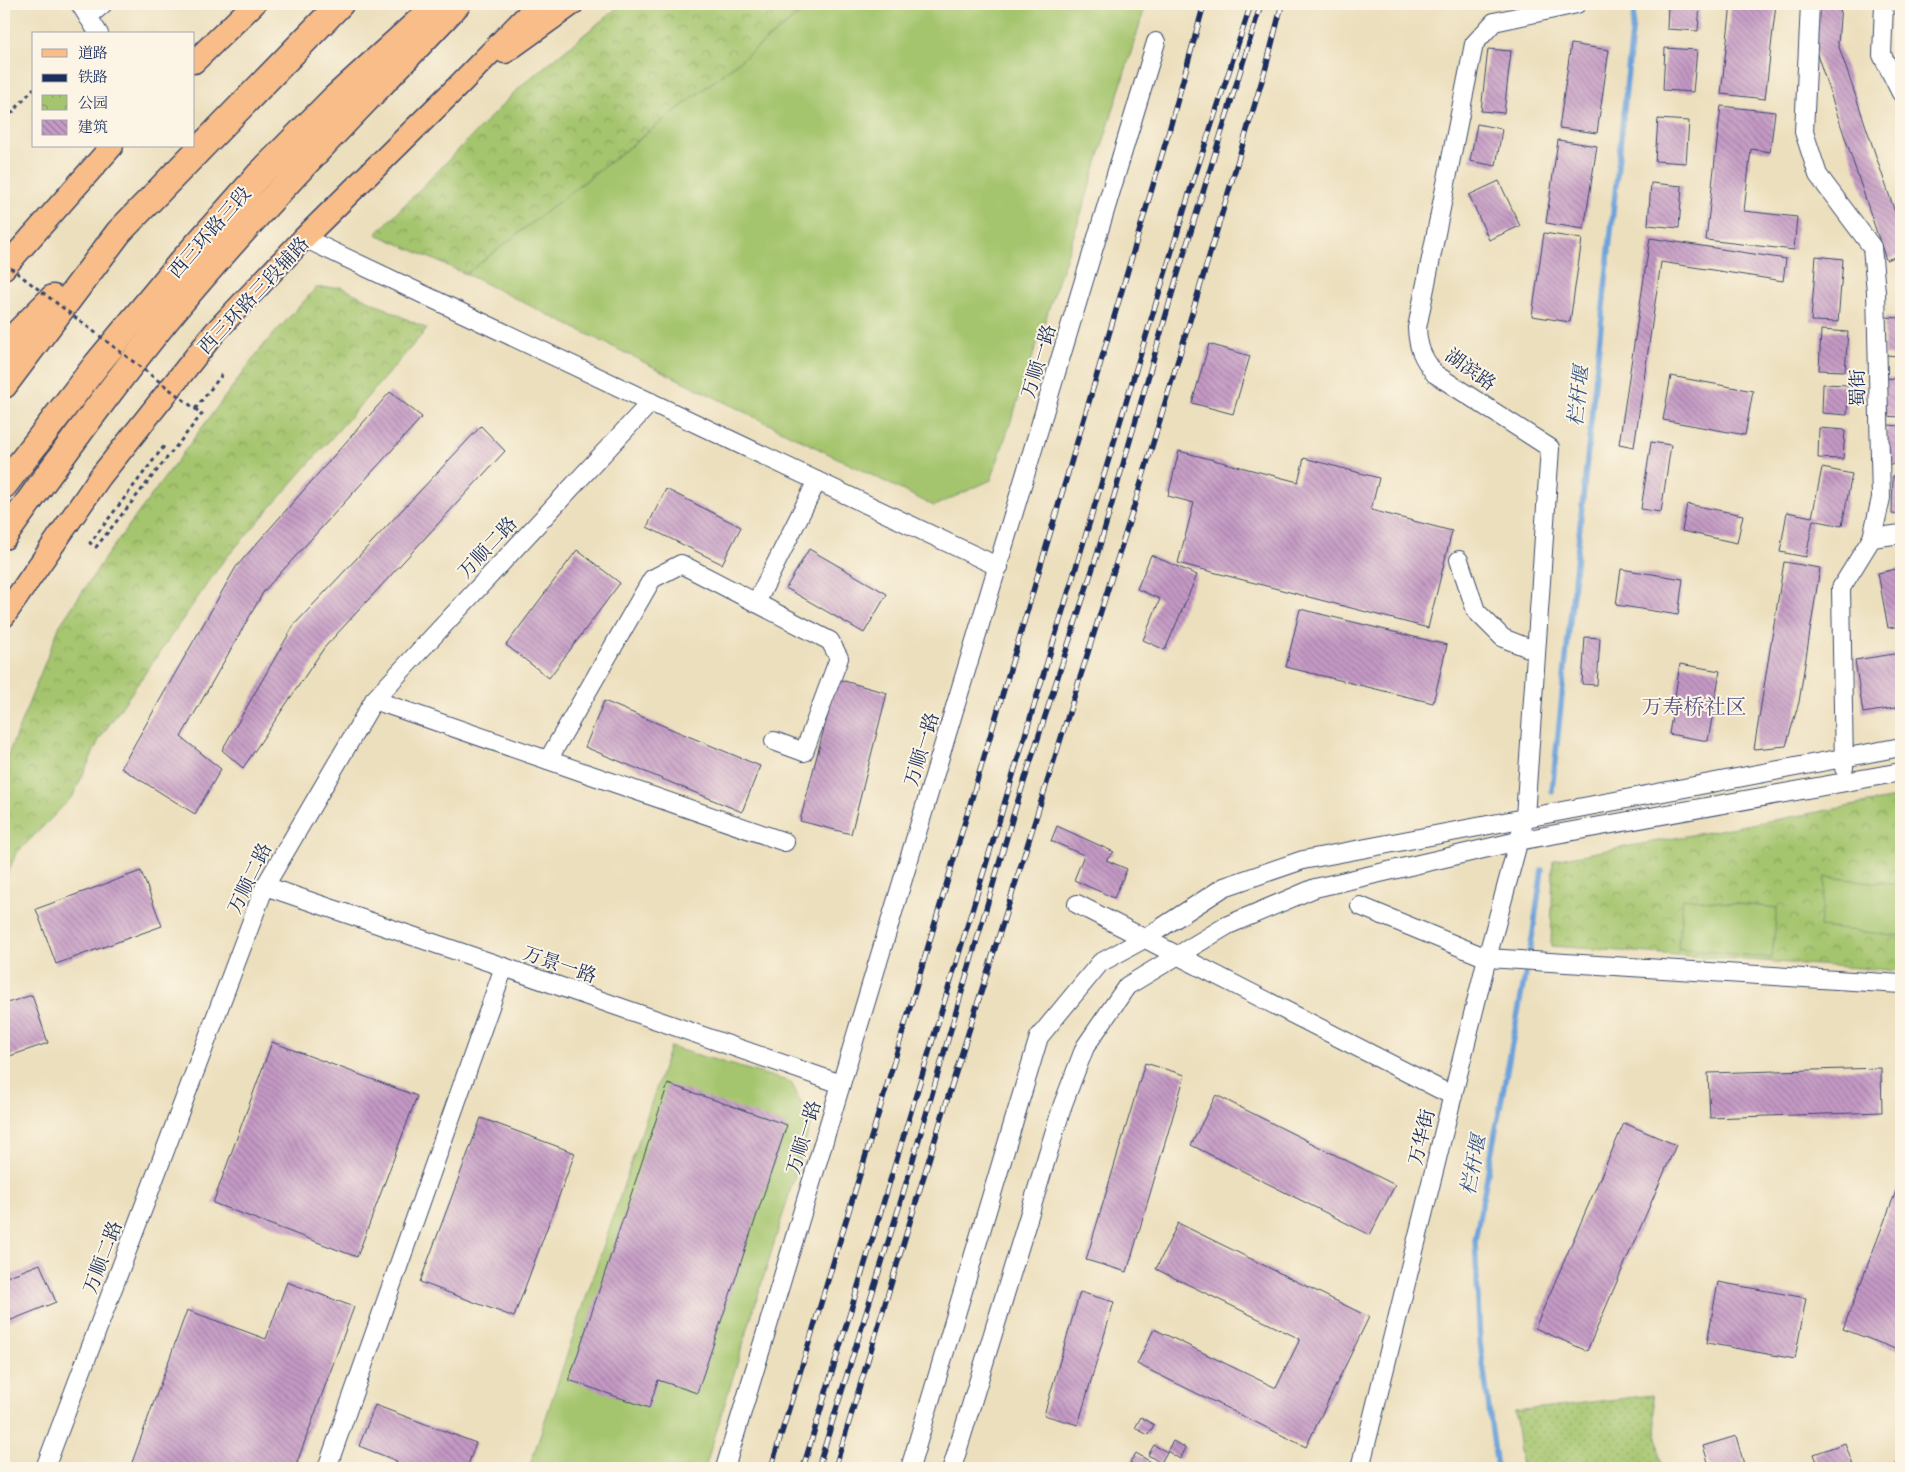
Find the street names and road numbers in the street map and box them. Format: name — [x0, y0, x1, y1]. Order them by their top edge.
street label: 西三环路三段 — [163, 182, 258, 286]
street label: 西三环路三段辅路 — [193, 232, 317, 362]
street label: 万顺一路 — [1016, 321, 1064, 402]
street label: 湖滨路 — [1439, 343, 1501, 399]
street label: 蜀街 — [1846, 369, 1873, 407]
street label: 万顺二路 — [453, 512, 525, 586]
street label: 万顺一路 — [899, 709, 947, 790]
street label: 万顺二路 — [222, 839, 280, 919]
street label: 万景一路 — [519, 941, 600, 992]
street label: 万顺一路 — [781, 1097, 829, 1178]
street label: 万华街 — [1403, 1107, 1443, 1169]
street label: 万顺二路 — [78, 1218, 131, 1298]

